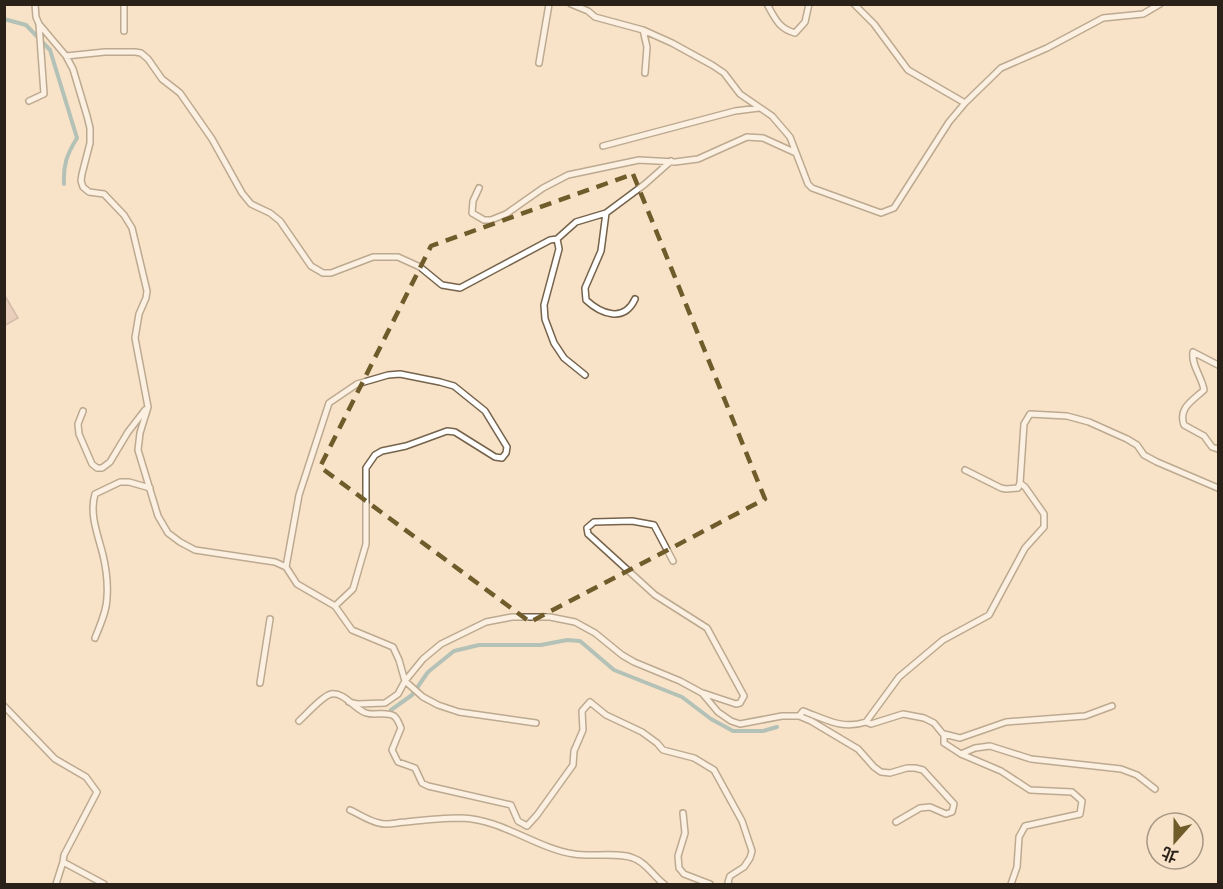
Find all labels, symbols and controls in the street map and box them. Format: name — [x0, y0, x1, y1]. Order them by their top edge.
north arrow — [1145, 811, 1205, 871]
text: 北 — [1159, 844, 1180, 867]

